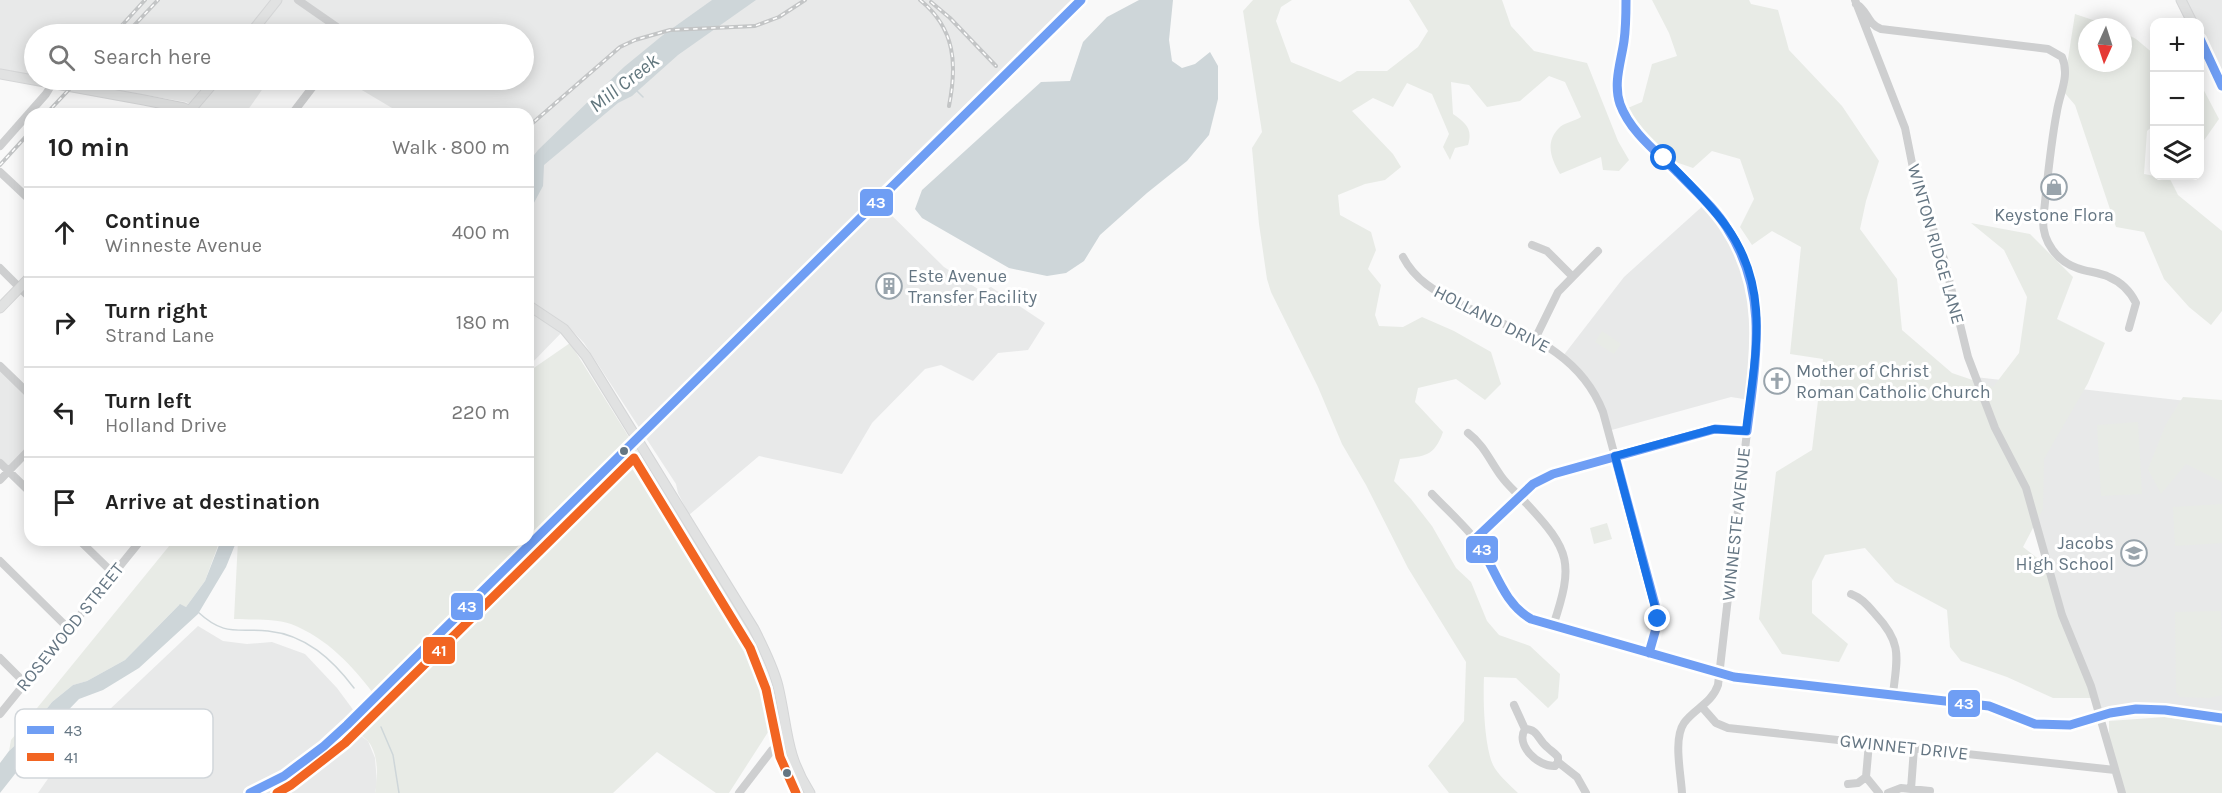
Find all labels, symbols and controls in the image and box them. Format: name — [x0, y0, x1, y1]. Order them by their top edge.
north arrow — [2078, 18, 2132, 72]
map controls — [2150, 18, 2204, 180]
button: + — [2150, 18, 2204, 72]
search box — [24, 24, 534, 90]
icon: search — [45, 41, 78, 74]
text: Search here — [93, 44, 211, 70]
water label: Mill Creek — [585, 48, 664, 117]
button: − — [2150, 72, 2204, 126]
button: layers — [2150, 126, 2204, 180]
text: 10 min — [48, 132, 130, 163]
text: Walk · 800 m — [392, 136, 510, 159]
route start — [1650, 144, 1676, 170]
street label: WINTON RIDGE LANE — [1903, 161, 1969, 327]
shop icon: Keystone Flora — [2039, 172, 2069, 202]
line badge: 43 — [859, 188, 894, 217]
text: 43 — [866, 193, 886, 212]
place label: Keystone Flora — [1994, 204, 2114, 226]
text: Continue — [105, 208, 200, 234]
icon: ahead — [48, 216, 81, 249]
text: 400 m — [452, 221, 510, 244]
text: Winneste Avenue — [105, 234, 262, 257]
place label: Este Avenue Transfer Facility — [908, 265, 1038, 308]
building icon: Este Avenue Transfer Facility — [874, 271, 904, 301]
street label: HOLLAND DRIVE — [1430, 280, 1554, 358]
text: Turn right — [105, 298, 208, 324]
icon: right — [48, 306, 81, 339]
text: 180 m — [456, 311, 510, 334]
text: Strand Lane — [105, 324, 214, 347]
place label: Mother of Christ Roman Catholic Church — [1796, 360, 1991, 403]
church icon: Mother of Christ Roman Catholic Church — [1762, 366, 1792, 396]
text: Turn left — [105, 388, 192, 414]
icon: left — [48, 396, 81, 429]
text: 220 m — [451, 401, 510, 424]
text: Holland Drive — [105, 414, 227, 437]
unlabelled marker — [618, 445, 630, 457]
street label: WINNESTE AVENUE — [1717, 446, 1755, 602]
icon: arrive — [48, 486, 81, 519]
text: Arrive at destination — [105, 489, 320, 515]
place label: Jacobs High School — [2016, 532, 2114, 575]
line badge: 43 — [1465, 535, 1499, 564]
school or university icon: Jacobs High School — [2119, 538, 2149, 568]
text: 43 — [1472, 540, 1492, 559]
street label: ROSEWOOD STREET — [11, 558, 129, 696]
line badge: 43 — [450, 592, 484, 621]
text: 43 — [457, 597, 477, 616]
route end — [1644, 605, 1670, 631]
line badge: 41 — [422, 636, 456, 665]
text: 41 — [431, 641, 447, 660]
line badge: 43 — [1947, 689, 1981, 718]
text: 43 — [1954, 694, 1974, 713]
legend — [15, 709, 213, 778]
text: 43 — [64, 721, 82, 740]
street label: GWINNET DRIVE — [1839, 729, 1969, 765]
text: 41 — [64, 748, 78, 767]
unlabelled marker — [781, 767, 793, 779]

